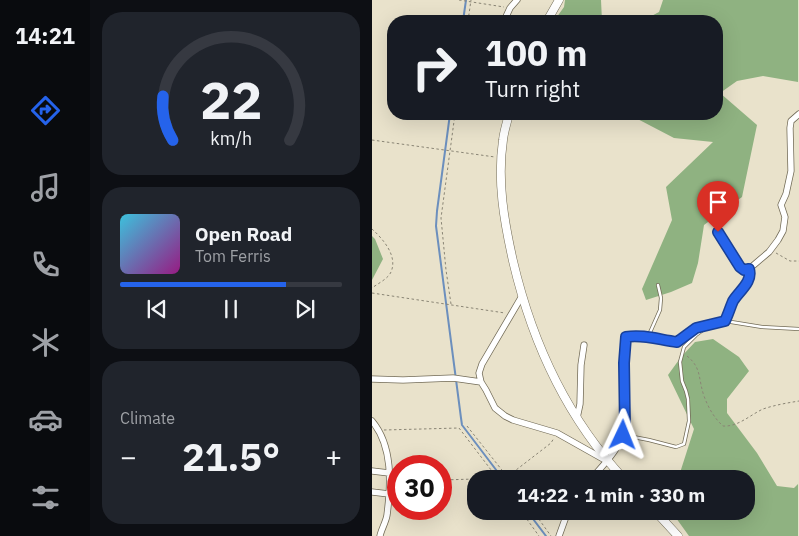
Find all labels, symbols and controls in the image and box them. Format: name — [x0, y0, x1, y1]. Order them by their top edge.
text: 14:21 — [15, 21, 75, 50]
text: 100 m — [485, 30, 588, 76]
icon: right — [402, 35, 467, 100]
text: 22 — [200, 66, 262, 133]
text: Turn right — [485, 74, 580, 103]
icon: directions — [28, 93, 63, 128]
text: km/h — [210, 127, 252, 150]
icon: music — [28, 170, 63, 205]
pin — [697, 181, 739, 232]
icon: arrive — [704, 188, 732, 216]
text: Open Road — [195, 222, 292, 246]
text: Tom Ferris — [195, 246, 271, 266]
icon: phone — [28, 247, 63, 282]
icon: previous — [143, 295, 171, 323]
icon: pause — [217, 295, 245, 323]
icon: next — [291, 295, 319, 323]
icon: climate — [28, 325, 63, 360]
icon: car — [28, 402, 63, 437]
text: Climate — [120, 408, 175, 428]
position arrow — [596, 408, 648, 460]
text: 21.5° — [182, 432, 280, 481]
text: − — [120, 438, 137, 475]
text: + — [325, 438, 342, 475]
speed limit sign: 30 — [387, 455, 452, 520]
icon: filters — [28, 480, 63, 515]
text: 14:22 · 1 min · 330 m — [517, 483, 705, 507]

